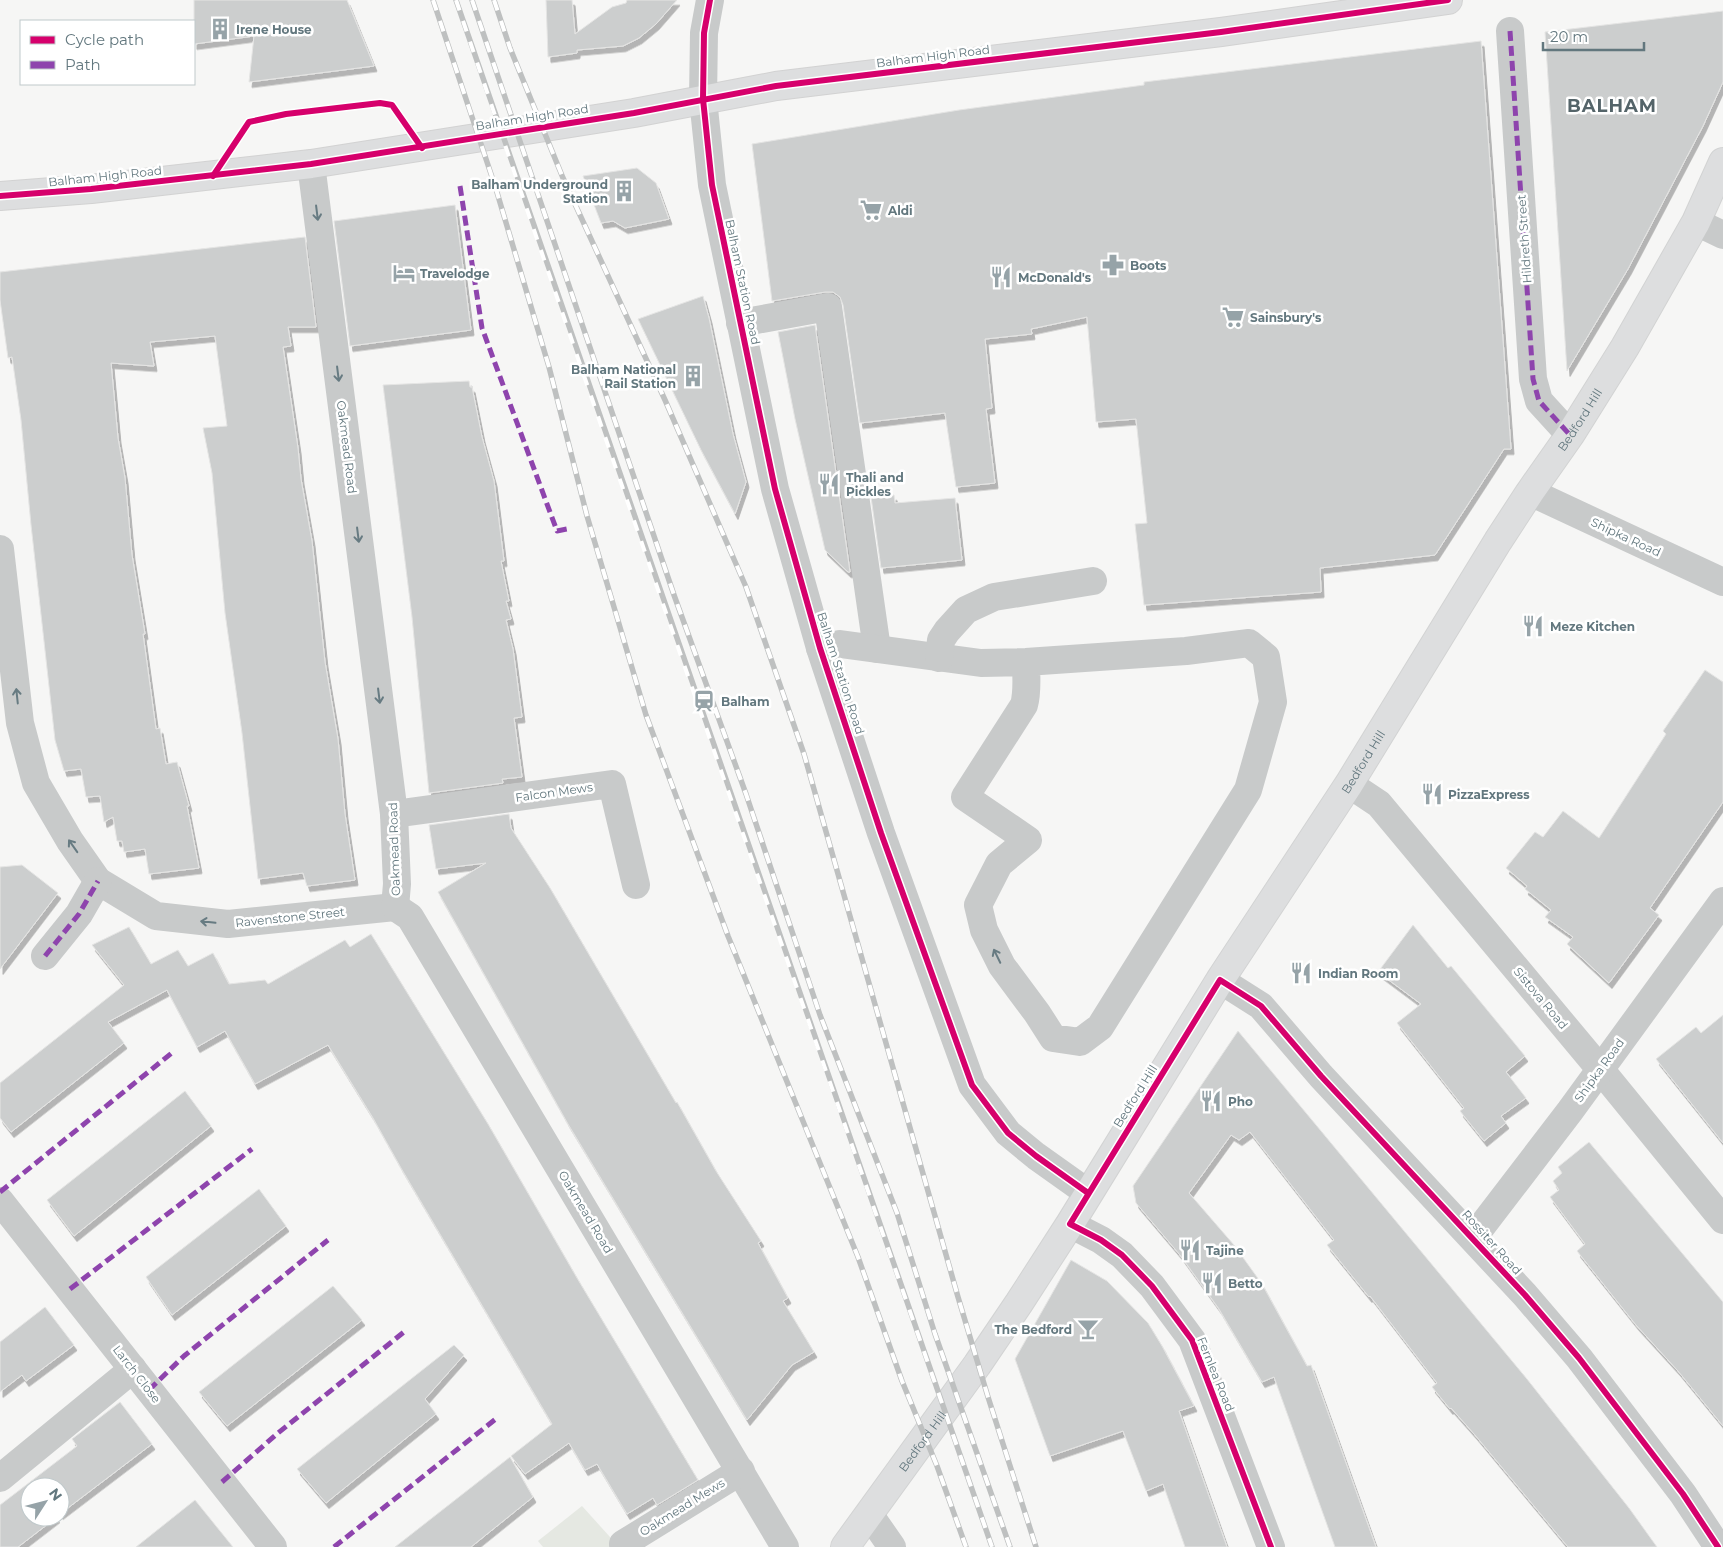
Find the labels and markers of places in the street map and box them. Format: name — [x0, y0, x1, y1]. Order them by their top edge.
building icon: Irene House — [207, 16, 233, 42]
place label: Irene House — [236, 22, 312, 37]
place label: Balham Underground Station — [471, 177, 608, 206]
building icon: Balham Underground Station — [611, 178, 637, 204]
supermarket icon: Aldi — [858, 197, 884, 223]
place label: Aldi — [887, 203, 913, 218]
pharmacy icon: Boots — [1100, 252, 1126, 278]
place label: Boots — [1130, 258, 1167, 273]
hotel icon: Travelodge — [391, 260, 417, 286]
restaurant icon: McDonald's — [988, 264, 1014, 290]
place label: Travelodge — [420, 266, 490, 281]
place label: McDonald's — [1018, 270, 1092, 285]
supermarket icon: Sainsbury's — [1220, 304, 1246, 330]
place label: Sainsbury's — [1250, 310, 1322, 325]
place label: Balham National Rail Station — [571, 362, 676, 391]
building icon: Balham National Rail Station — [680, 363, 706, 389]
place label: Thali and Pickles — [846, 470, 904, 499]
restaurant icon: Thali and Pickles — [816, 471, 842, 497]
restaurant icon: Meze Kitchen — [1520, 613, 1546, 639]
place label: Meze Kitchen — [1550, 619, 1635, 634]
station icon: Balham — [691, 688, 717, 714]
place label: Balham — [721, 694, 769, 709]
restaurant icon: PizzaExpress — [1419, 781, 1445, 807]
place label: PizzaExpress — [1448, 787, 1530, 802]
restaurant icon: Indian Room — [1288, 960, 1314, 986]
place label: Indian Room — [1318, 966, 1398, 981]
restaurant icon: Pho — [1198, 1088, 1224, 1114]
place label: Pho — [1228, 1094, 1253, 1109]
restaurant icon: Tajine — [1177, 1237, 1203, 1263]
place label: Tajine — [1206, 1243, 1244, 1258]
restaurant icon: Betto — [1199, 1270, 1225, 1296]
place label: Betto — [1228, 1276, 1263, 1291]
bar icon: The Bedford — [1075, 1316, 1101, 1342]
place label: The Bedford — [994, 1322, 1072, 1337]

